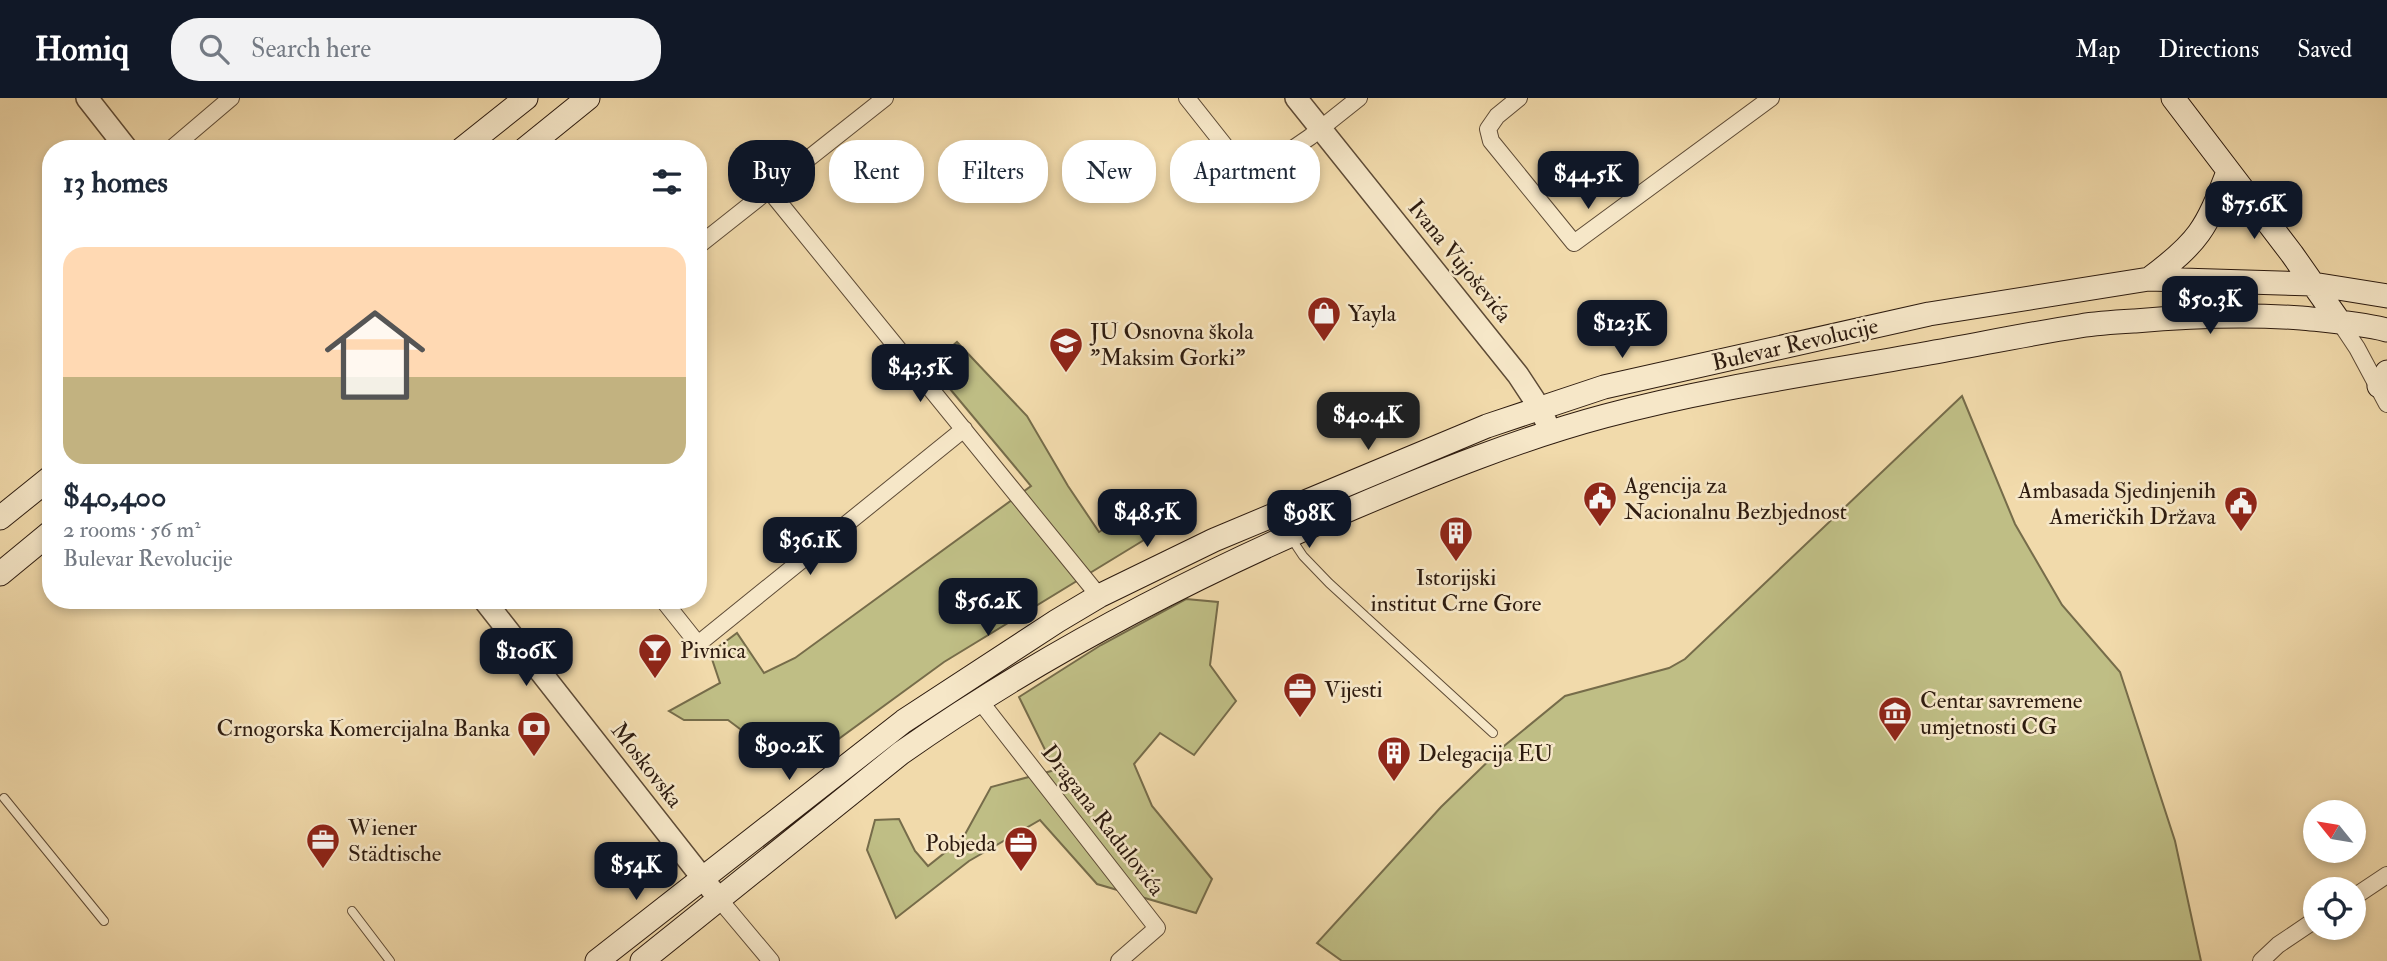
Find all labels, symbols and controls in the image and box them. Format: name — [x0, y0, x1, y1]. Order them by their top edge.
search box — [171, 18, 661, 81]
text: Homiq — [35, 29, 129, 70]
icon: search — [195, 30, 233, 68]
text: Search here — [251, 33, 371, 65]
text: Map — [2075, 34, 2120, 65]
text: Directions — [2158, 34, 2259, 65]
text: Saved — [2297, 34, 2352, 65]
chip: Buy — [728, 140, 815, 203]
chip: Rent — [829, 140, 924, 203]
chip: Filters — [938, 140, 1048, 203]
chip: New — [1062, 140, 1156, 203]
chip: Apartment — [1170, 140, 1320, 203]
pin: $44.5K — [1531, 152, 1645, 211]
text: $44.5K — [1554, 159, 1622, 188]
icon: filters — [648, 163, 686, 201]
text: 13 homes — [63, 164, 168, 201]
pin: $75.6K — [2197, 181, 2311, 241]
text: $75.6K — [2221, 189, 2287, 218]
street label: Ivana Vujoševića — [1402, 194, 1519, 329]
pin: $50.3K — [2153, 276, 2267, 336]
text: $50.3K — [2178, 284, 2242, 313]
icon: home — [312, 292, 438, 418]
shop icon: Yayla — [1305, 294, 1343, 343]
place label: Yayla — [1348, 299, 1397, 328]
pin: $123K — [1573, 300, 1671, 360]
text: $123K — [1593, 308, 1651, 337]
street label: Bulevar Revolucije — [1709, 311, 1881, 377]
place label: JU Osnovna škola "Maksim Gorki" — [1089, 317, 1254, 372]
school or university icon: JU Osnovna škola "Maksim Gorki" — [1047, 325, 1085, 374]
pin: $43.5K — [863, 344, 977, 404]
text: $43.5K — [888, 352, 952, 381]
pin: $40.4K — [1311, 392, 1425, 452]
text: $40.4K — [1333, 400, 1403, 429]
place label: Agencija za Nacionalnu Bezbjednost — [1623, 471, 1847, 526]
place label: Ambasada Sjedinjenih Američkih Država — [2017, 476, 2217, 531]
text: $40,400 — [63, 478, 166, 515]
public building icon: Agencija za Nacionalnu Bezbjednost — [1581, 479, 1619, 528]
public building icon: Ambasada Sjedinjenih Američkih Država — [2222, 484, 2260, 533]
pin: $48.5K — [1090, 490, 1204, 549]
pin: $98K — [1268, 490, 1350, 550]
text: $48.5K — [1114, 497, 1180, 526]
text: $98K — [1283, 498, 1335, 527]
building icon: Istorijski institut Crne Gore — [1437, 514, 1475, 563]
text: 2 rooms · 56 m² — [63, 515, 201, 544]
pin: $36.1K — [753, 518, 867, 577]
text: $36.1K — [779, 525, 841, 554]
text: Bulevar Revolucije — [63, 544, 233, 573]
place label: Istorijski institut Crne Gore — [1371, 563, 1542, 618]
pin: $56.2K — [931, 578, 1045, 638]
text: $56.2K — [955, 586, 1021, 615]
pin: $106K — [477, 628, 575, 688]
bar icon: Pivnica — [636, 631, 674, 680]
text: $106K — [496, 636, 556, 665]
place label: Pivnica — [680, 636, 746, 665]
office icon: Vijesti — [1281, 670, 1319, 719]
place label: Vijesti — [1324, 675, 1383, 704]
place label: Centar savremene umjetnosti CG — [1920, 686, 2083, 741]
museum icon: Centar savremene umjetnosti CG — [1876, 694, 1914, 743]
bank icon: Crnogorska Komercijalna Banka — [515, 709, 553, 758]
place label: Crnogorska Komercijalna Banka — [217, 714, 511, 743]
street label: Moskovska — [605, 717, 690, 814]
pin: $90.2K — [732, 722, 846, 782]
text: $90.2K — [755, 730, 823, 759]
building icon: Delegacija EU — [1375, 734, 1413, 783]
street label: Dragana Radulovića — [1035, 739, 1171, 902]
place label: Delegacija EU — [1418, 739, 1553, 768]
north arrow — [2303, 800, 2366, 863]
map controls — [2303, 800, 2366, 940]
place label: Wiener Städtische — [347, 813, 442, 868]
office icon: Wiener Städtische — [304, 821, 342, 870]
office icon: Pobjeda — [1002, 824, 1040, 873]
place label: Pobjeda — [925, 829, 997, 858]
pin: $54K — [595, 842, 677, 902]
text: $54K — [610, 850, 662, 879]
button: locate — [2303, 877, 2366, 940]

